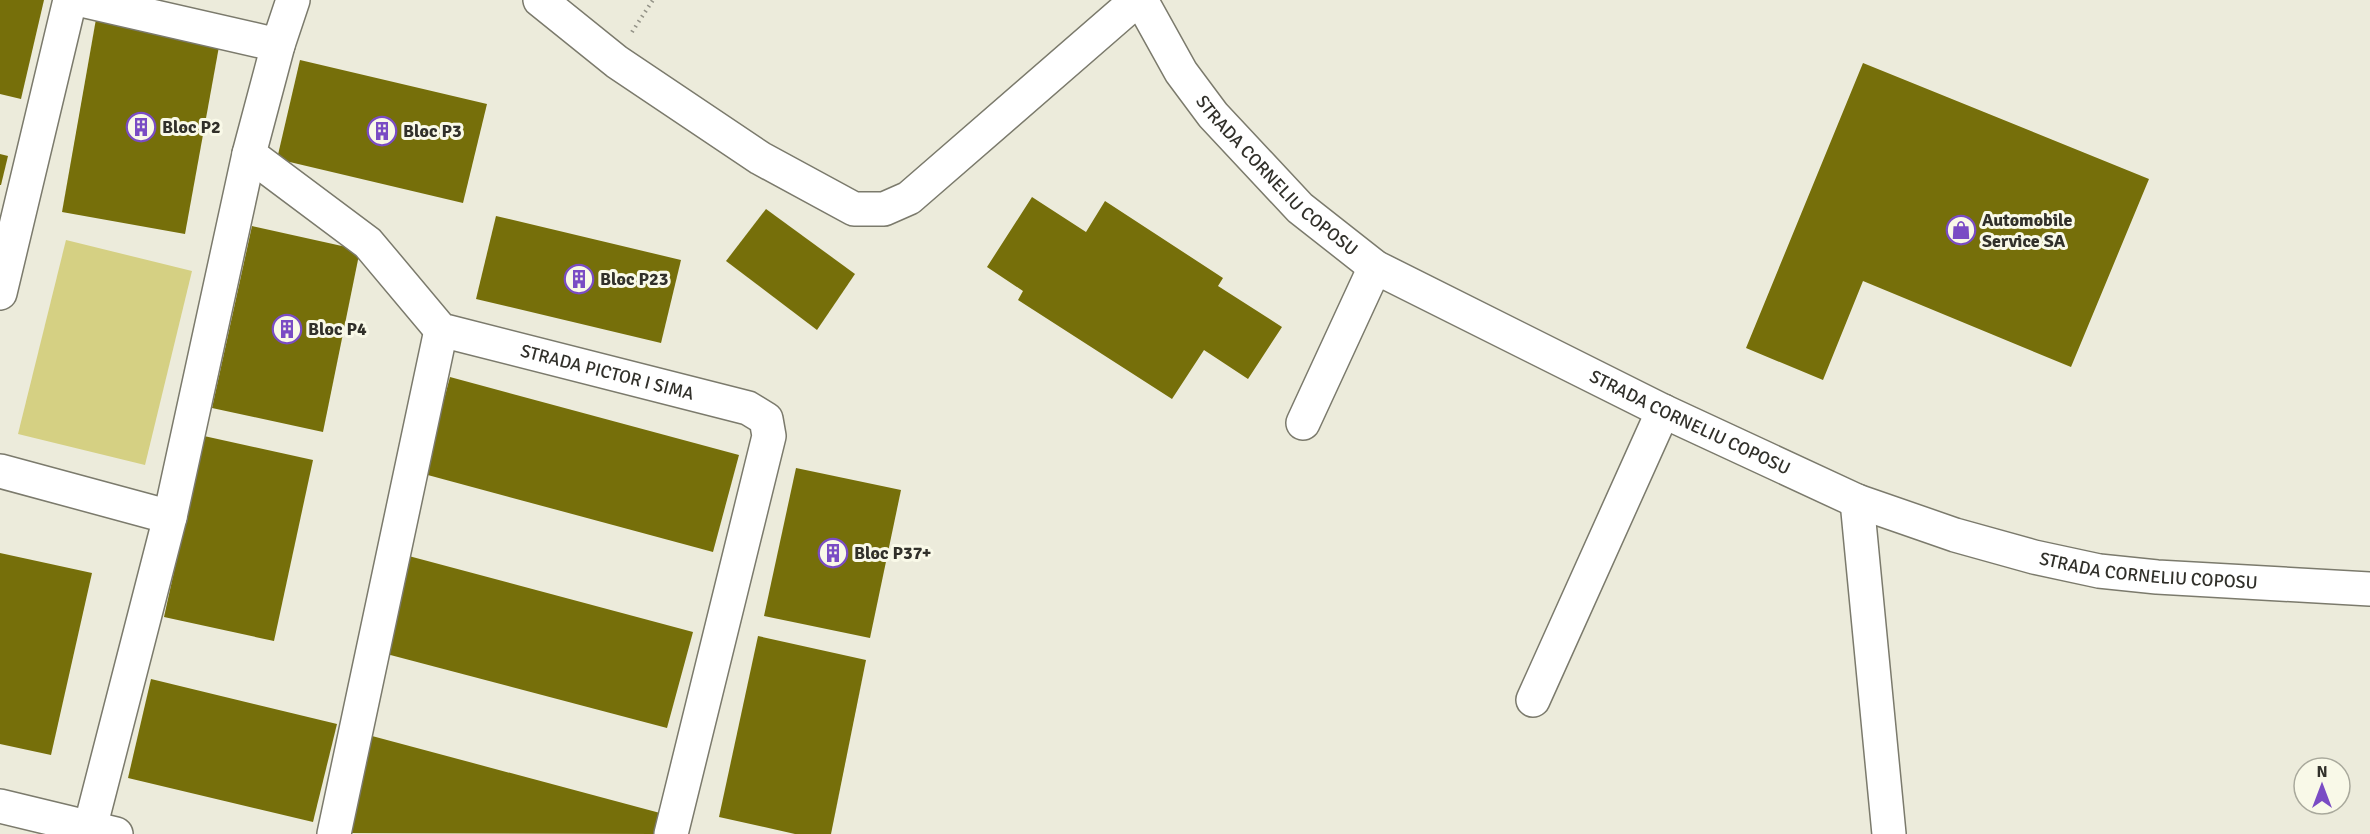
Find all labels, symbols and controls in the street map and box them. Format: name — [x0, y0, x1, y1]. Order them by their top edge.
street label: STRADA CORNELIU COPOSU — [1191, 91, 1362, 260]
building icon: Bloc P2 — [125, 111, 157, 143]
building icon: Bloc P3 — [366, 115, 398, 147]
place label: Bloc P2 — [162, 116, 221, 138]
place label: Bloc P3 — [403, 120, 462, 142]
place label: Automobile Service SA — [1982, 209, 2073, 252]
shop icon: Automobile Service SA — [1945, 214, 1977, 246]
building icon: Bloc P23 — [563, 263, 595, 295]
place label: Bloc P23 — [600, 268, 668, 290]
building icon: Bloc P4 — [271, 313, 303, 345]
place label: Bloc P4 — [308, 318, 367, 340]
street label: STRADA PICTOR I SIMA — [518, 340, 696, 405]
street label: STRADA CORNELIU COPOSU — [1586, 365, 1794, 480]
building icon: Bloc P37+ — [817, 537, 849, 569]
place label: Bloc P37+ — [854, 542, 931, 564]
street label: STRADA CORNELIU COPOSU — [2037, 547, 2258, 594]
north arrow — [2292, 756, 2352, 816]
text: N — [2316, 762, 2328, 782]

